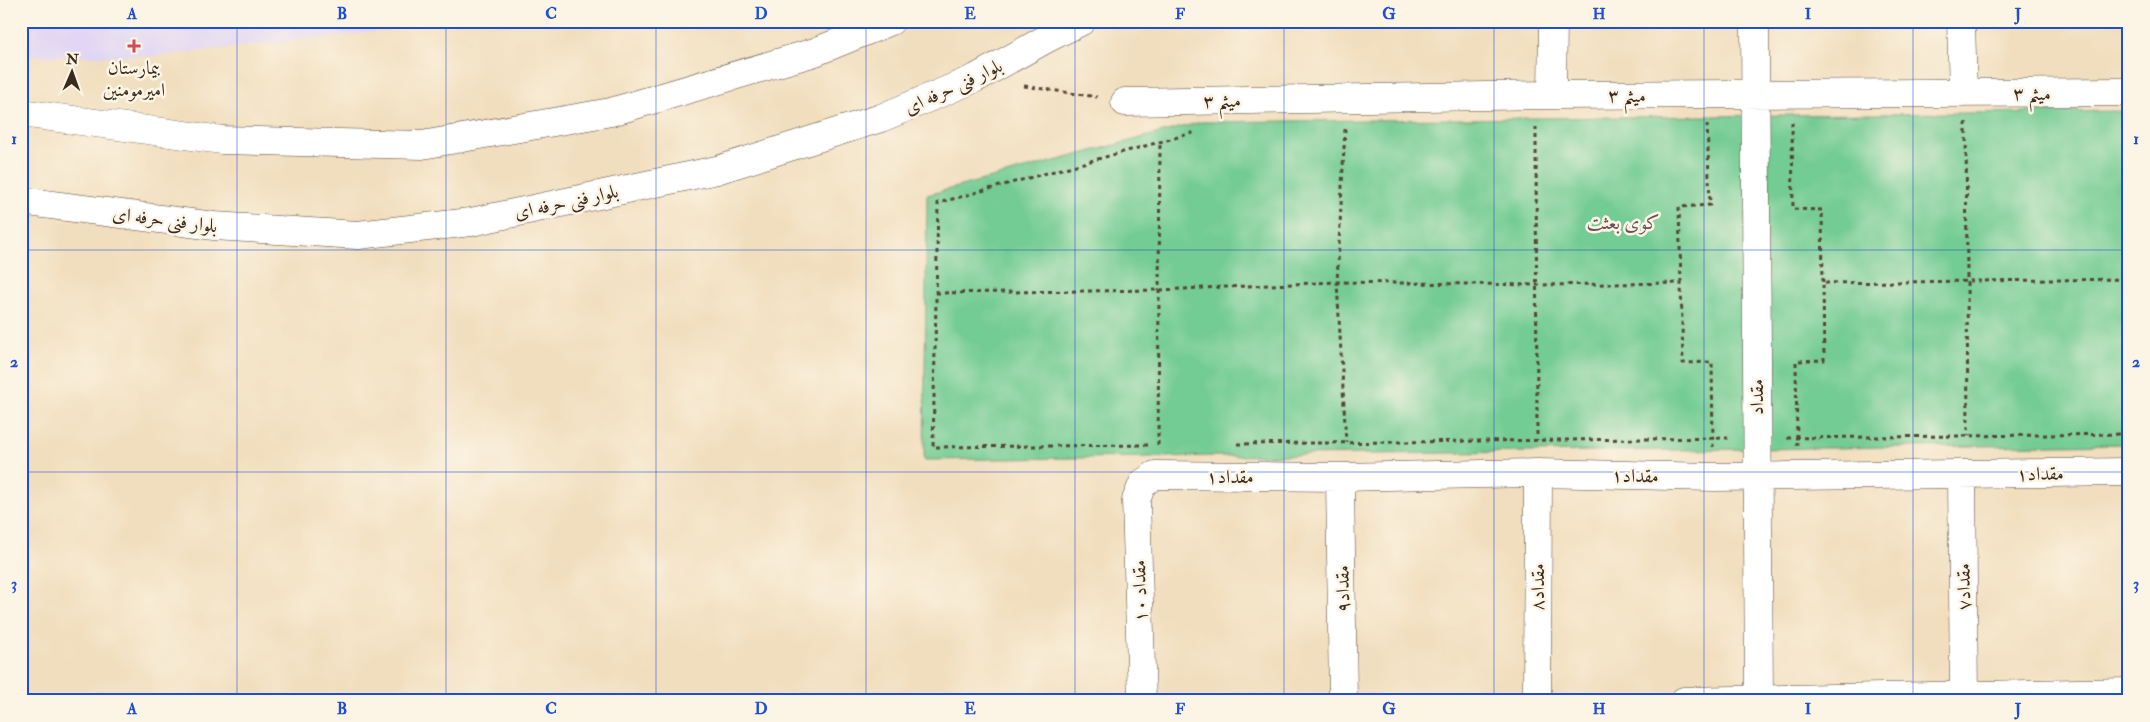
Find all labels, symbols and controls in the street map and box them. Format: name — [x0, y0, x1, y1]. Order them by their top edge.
text: A — [126, 4, 138, 24]
text: B — [337, 4, 347, 24]
text: C — [545, 4, 557, 24]
text: D — [754, 4, 768, 24]
text: E — [964, 4, 976, 24]
text: F — [1175, 4, 1185, 24]
text: G — [1382, 4, 1396, 24]
text: H — [1592, 4, 1606, 24]
text: I — [1805, 4, 1812, 24]
text: J — [2014, 4, 2022, 25]
marker: بیمارستان امیرمومنین — [127, 39, 141, 53]
north arrow — [48, 48, 98, 98]
text: N — [65, 51, 79, 68]
street label: بلوار فنی حرفه ای — [900, 54, 1007, 121]
place label: بیمارستان امیرمومنین — [103, 56, 165, 102]
street label: میثم ۳ — [2013, 82, 2051, 113]
street label: میثم ۳ — [1608, 84, 1646, 115]
street label: میثم ۳ — [1203, 89, 1241, 120]
text: 1 — [11, 129, 17, 149]
text: 1 — [2133, 129, 2139, 149]
street label: بلوار فنی حرفه ای — [512, 179, 621, 226]
street label: بلوار فنی حرفه ای — [111, 202, 219, 239]
district label: کوی بعثت — [1586, 210, 1660, 235]
text: 2 — [10, 352, 18, 372]
text: 2 — [2132, 352, 2140, 372]
street label: مقداد — [1745, 379, 1769, 415]
street label: مقداد۱ — [2016, 462, 2064, 486]
street label: مقداد۱ — [1611, 464, 1659, 488]
street label: مقداد۱ — [1206, 465, 1254, 489]
street label: مقداد ۱۰ — [1127, 559, 1153, 623]
street label: مقداد۸ — [1526, 563, 1550, 611]
street label: مقداد۷ — [1952, 563, 1976, 611]
street label: مقداد۹ — [1331, 565, 1355, 613]
text: 3 — [11, 574, 17, 594]
text: 3 — [2133, 574, 2139, 594]
text: A — [126, 699, 138, 719]
text: B — [337, 699, 347, 719]
text: C — [545, 699, 557, 719]
text: D — [754, 699, 768, 719]
text: E — [964, 699, 976, 719]
text: F — [1175, 699, 1185, 719]
text: G — [1382, 699, 1396, 719]
text: H — [1592, 699, 1606, 719]
text: I — [1805, 699, 1812, 719]
text: J — [2014, 699, 2022, 720]

